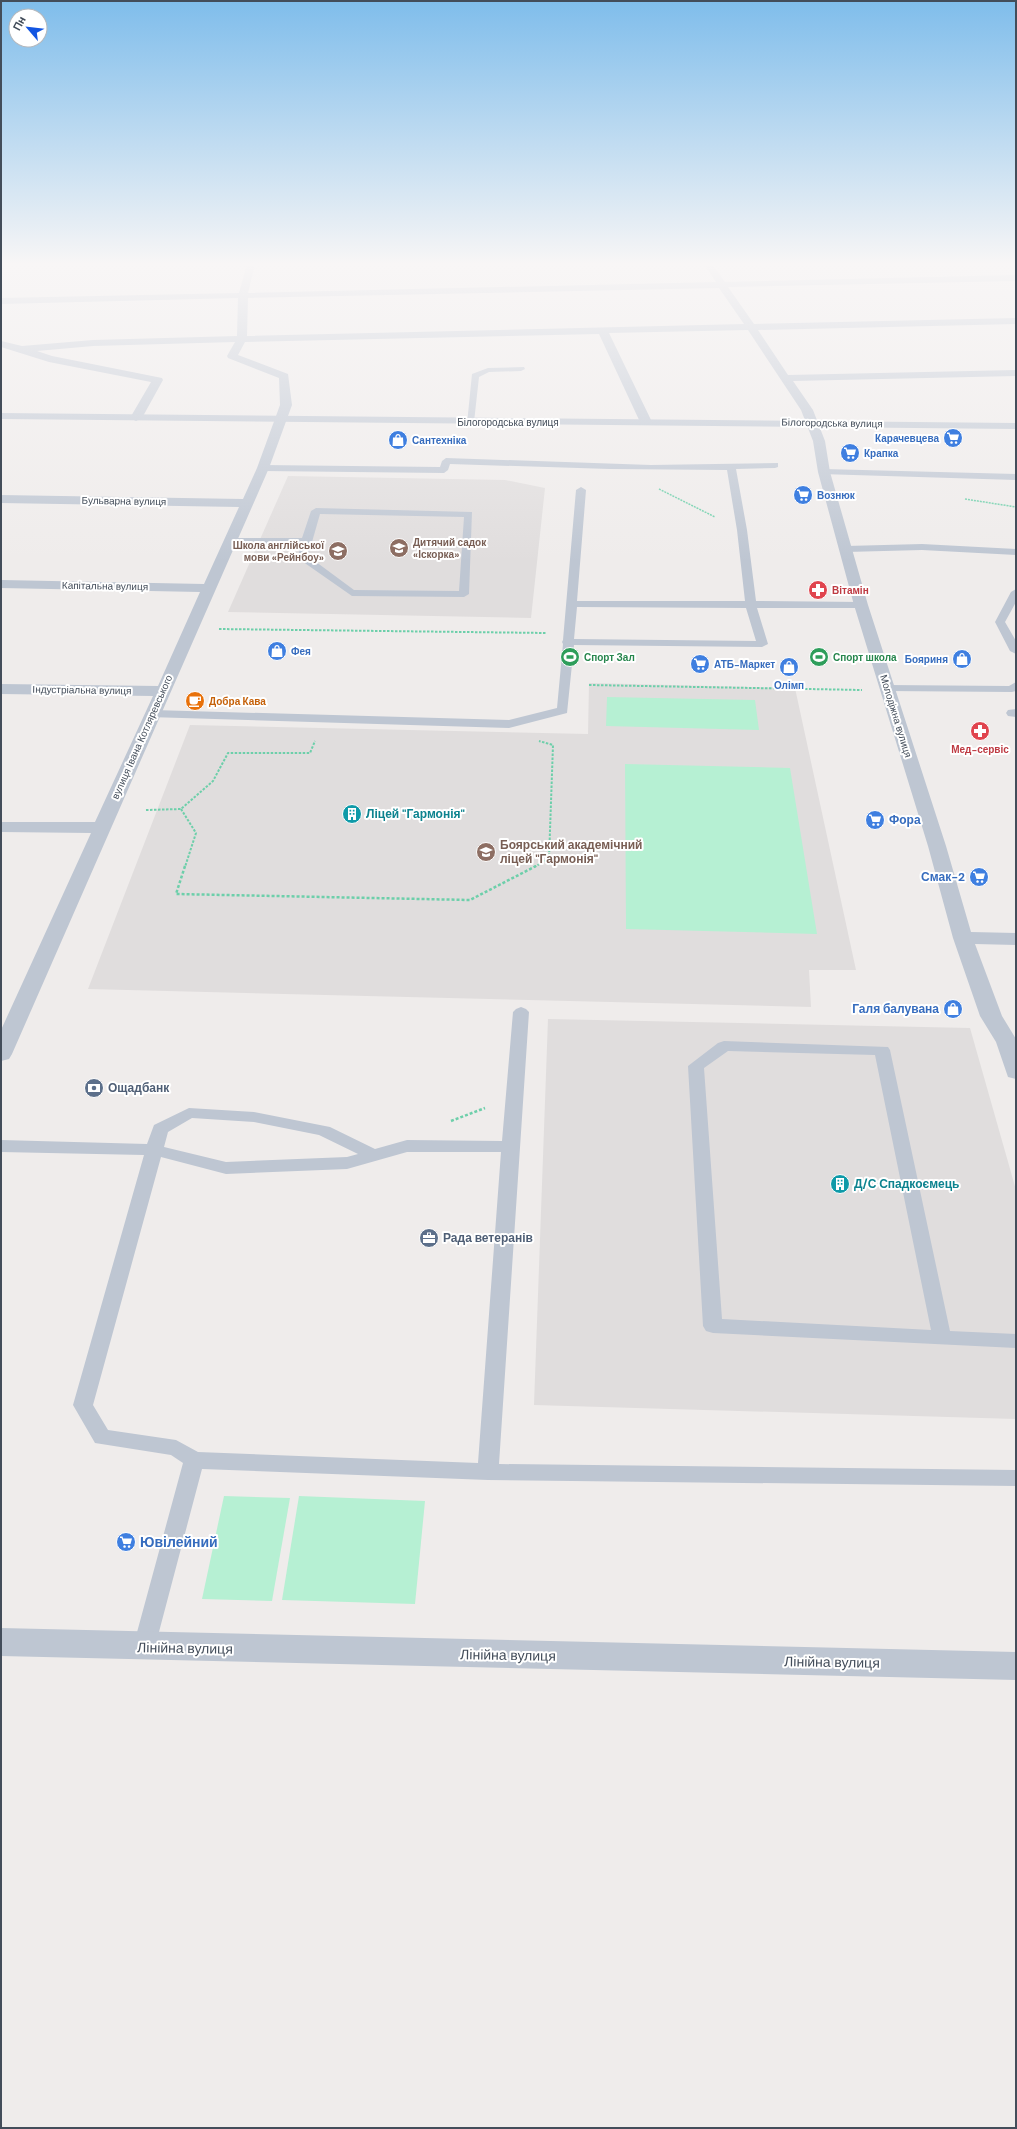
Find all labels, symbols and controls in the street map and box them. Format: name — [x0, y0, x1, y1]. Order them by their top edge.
north arrow — [8, 8, 48, 48]
text: Пн — [10, 14, 29, 33]
street label: Білогородська вулиця — [457, 416, 559, 429]
street label: Білогородська вулиця — [781, 416, 883, 430]
supermarket icon: Карачевцева — [942, 427, 964, 449]
shop icon: Сантехніка — [387, 429, 409, 451]
place label: Карачевцева — [875, 432, 939, 445]
place label: Сантехніка — [412, 434, 467, 447]
supermarket icon: Крапка — [839, 442, 861, 464]
place label: Крапка — [864, 447, 899, 460]
supermarket icon: Вознюк — [792, 484, 814, 506]
place label: Вознюк — [817, 489, 856, 502]
street label: Бульварна вулиця — [82, 494, 166, 508]
place label: Дитячий садок «Іскорка» — [413, 536, 487, 561]
school or university icon: Дитячий садок «Іскорка» — [388, 537, 410, 559]
place label: Школа англійської мови «Рейнбоу» — [233, 539, 324, 564]
school or university icon: Школа англійської мови «Рейнбоу» — [327, 540, 349, 562]
street label: Капітальна вулиця — [62, 579, 148, 593]
pharmacy icon: Вітамін — [807, 579, 829, 601]
place label: Вітамін — [832, 584, 869, 597]
shop icon: Фея — [266, 640, 288, 662]
place label: Фея — [291, 645, 311, 658]
sports icon: Спорт Зал — [559, 646, 581, 668]
sports icon: Спорт школа — [808, 646, 830, 668]
shop icon: Бояриня — [951, 648, 973, 670]
place label: Спорт Зал — [584, 651, 635, 664]
place label: Спорт школа — [833, 651, 897, 664]
supermarket icon: АТБ-Маркет — [689, 653, 711, 675]
place label: Бояриня — [905, 653, 948, 666]
shop icon: Олімп — [778, 656, 800, 678]
place label: АТБ-Маркет — [714, 658, 775, 671]
street label: вулиця Івана Котляревського — [109, 672, 176, 801]
street label: Молодіжна вулиця — [877, 673, 915, 759]
place label: Олімп — [774, 679, 804, 692]
street label: Індустріальна вулиця — [32, 683, 132, 697]
cafe icon: Добра Кава — [184, 690, 206, 712]
place label: Добра Кава — [209, 695, 266, 708]
pharmacy icon: Мед-сервіс — [969, 720, 991, 742]
place label: Мед-сервіс — [951, 743, 1009, 756]
building icon: Ліцей "Гармонія" — [341, 803, 363, 825]
place label: Ліцей "Гармонія" — [366, 806, 465, 822]
supermarket icon: Фора — [864, 809, 886, 831]
place label: Фора — [889, 812, 921, 828]
place label: Боярський академічний ліцей "Гармонія" — [500, 837, 642, 867]
school or university icon: Боярський академічний ліцей "Гармонія" — [475, 841, 497, 863]
supermarket icon: Смак-2 — [968, 866, 990, 888]
place label: Смак-2 — [921, 869, 965, 885]
shop icon: Галя балувана — [942, 998, 964, 1020]
place label: Галя балувана — [852, 1001, 939, 1017]
bank icon: Ощадбанк — [83, 1077, 105, 1099]
place label: Ощадбанк — [108, 1080, 170, 1096]
building icon: Д/С Спадкоємець — [829, 1173, 851, 1195]
place label: Д/С Спадкоємець — [854, 1176, 959, 1192]
office icon: Рада ветеранів — [418, 1227, 440, 1249]
place label: Рада ветеранів — [443, 1230, 533, 1246]
supermarket icon: Ювілейний — [115, 1531, 137, 1553]
place label: Ювілейний — [140, 1533, 218, 1551]
street label: Лінійна вулиця — [137, 1638, 233, 1658]
street label: Лінійна вулиця — [460, 1645, 556, 1665]
street label: Лінійна вулиця — [784, 1652, 880, 1672]

